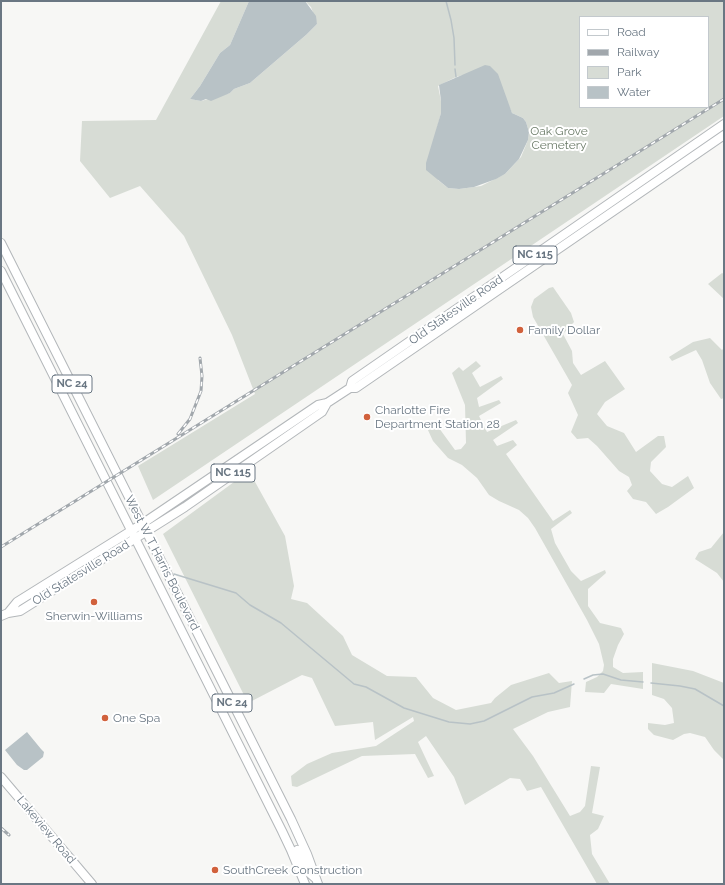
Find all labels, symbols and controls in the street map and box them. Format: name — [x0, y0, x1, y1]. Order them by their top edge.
legend — [579, 16, 709, 108]
text: Road — [617, 25, 646, 39]
text: Railway — [617, 45, 659, 59]
text: Park — [617, 65, 642, 79]
text: Water — [617, 85, 651, 99]
park label: Oak Grove Cemetery — [530, 124, 588, 152]
road number: NC 115 — [513, 246, 557, 264]
street label: Old Statesville Road — [406, 272, 506, 348]
place label: Family Dollar — [528, 323, 600, 337]
marker: Family Dollar — [515, 325, 525, 335]
road number: NC 24 — [52, 375, 92, 393]
place label: Charlotte Fire Department Station 28 — [375, 403, 500, 431]
marker: Charlotte Fire Department Station 28 — [362, 412, 372, 422]
road number: NC 115 — [211, 464, 255, 482]
street label: West W T Harris Boulevard — [122, 493, 202, 633]
street label: Old Statesville Road — [30, 537, 132, 609]
marker: Sherwin-Williams — [89, 597, 99, 607]
place label: Sherwin-Williams — [45, 609, 143, 623]
road number: NC 24 — [212, 694, 252, 712]
place label: One Spa — [113, 711, 160, 725]
marker: One Spa — [100, 713, 110, 723]
street label: Lakeview Road — [14, 793, 78, 867]
place label: SouthCreek Construction — [223, 863, 362, 877]
marker: SouthCreek Construction — [210, 865, 220, 875]

